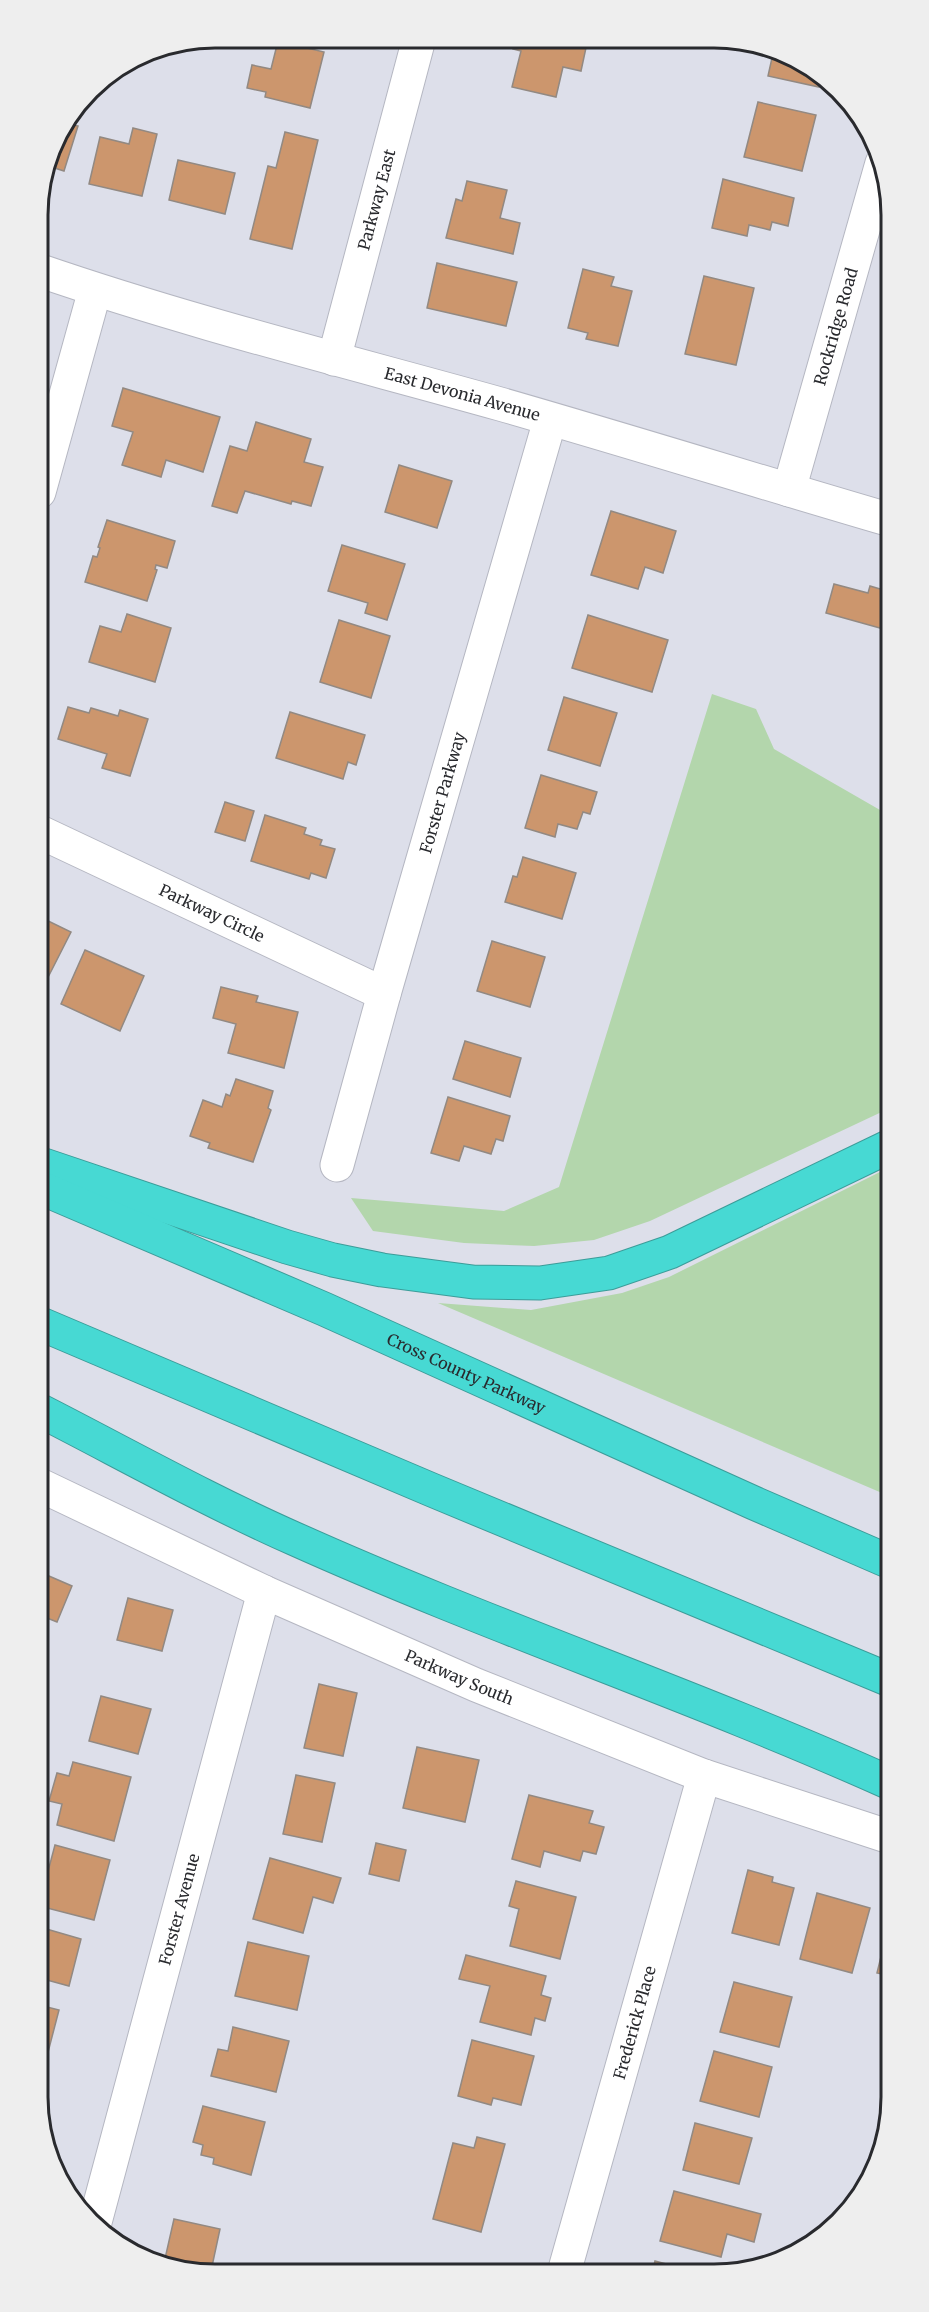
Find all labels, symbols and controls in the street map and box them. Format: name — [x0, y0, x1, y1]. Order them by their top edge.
street label: Parkway East — [353, 146, 400, 252]
street label: Rockridge Road — [809, 265, 862, 388]
street label: East Devonia Avenue — [382, 363, 542, 425]
street label: Forster Parkway — [415, 729, 469, 856]
street label: Parkway Circle — [156, 880, 268, 946]
street label: Cross County Parkway — [384, 1329, 550, 1418]
street label: Parkway South — [402, 1645, 517, 1709]
street label: Forster Avenue — [154, 1851, 203, 1967]
street label: Frederick Place — [609, 1964, 660, 2082]

